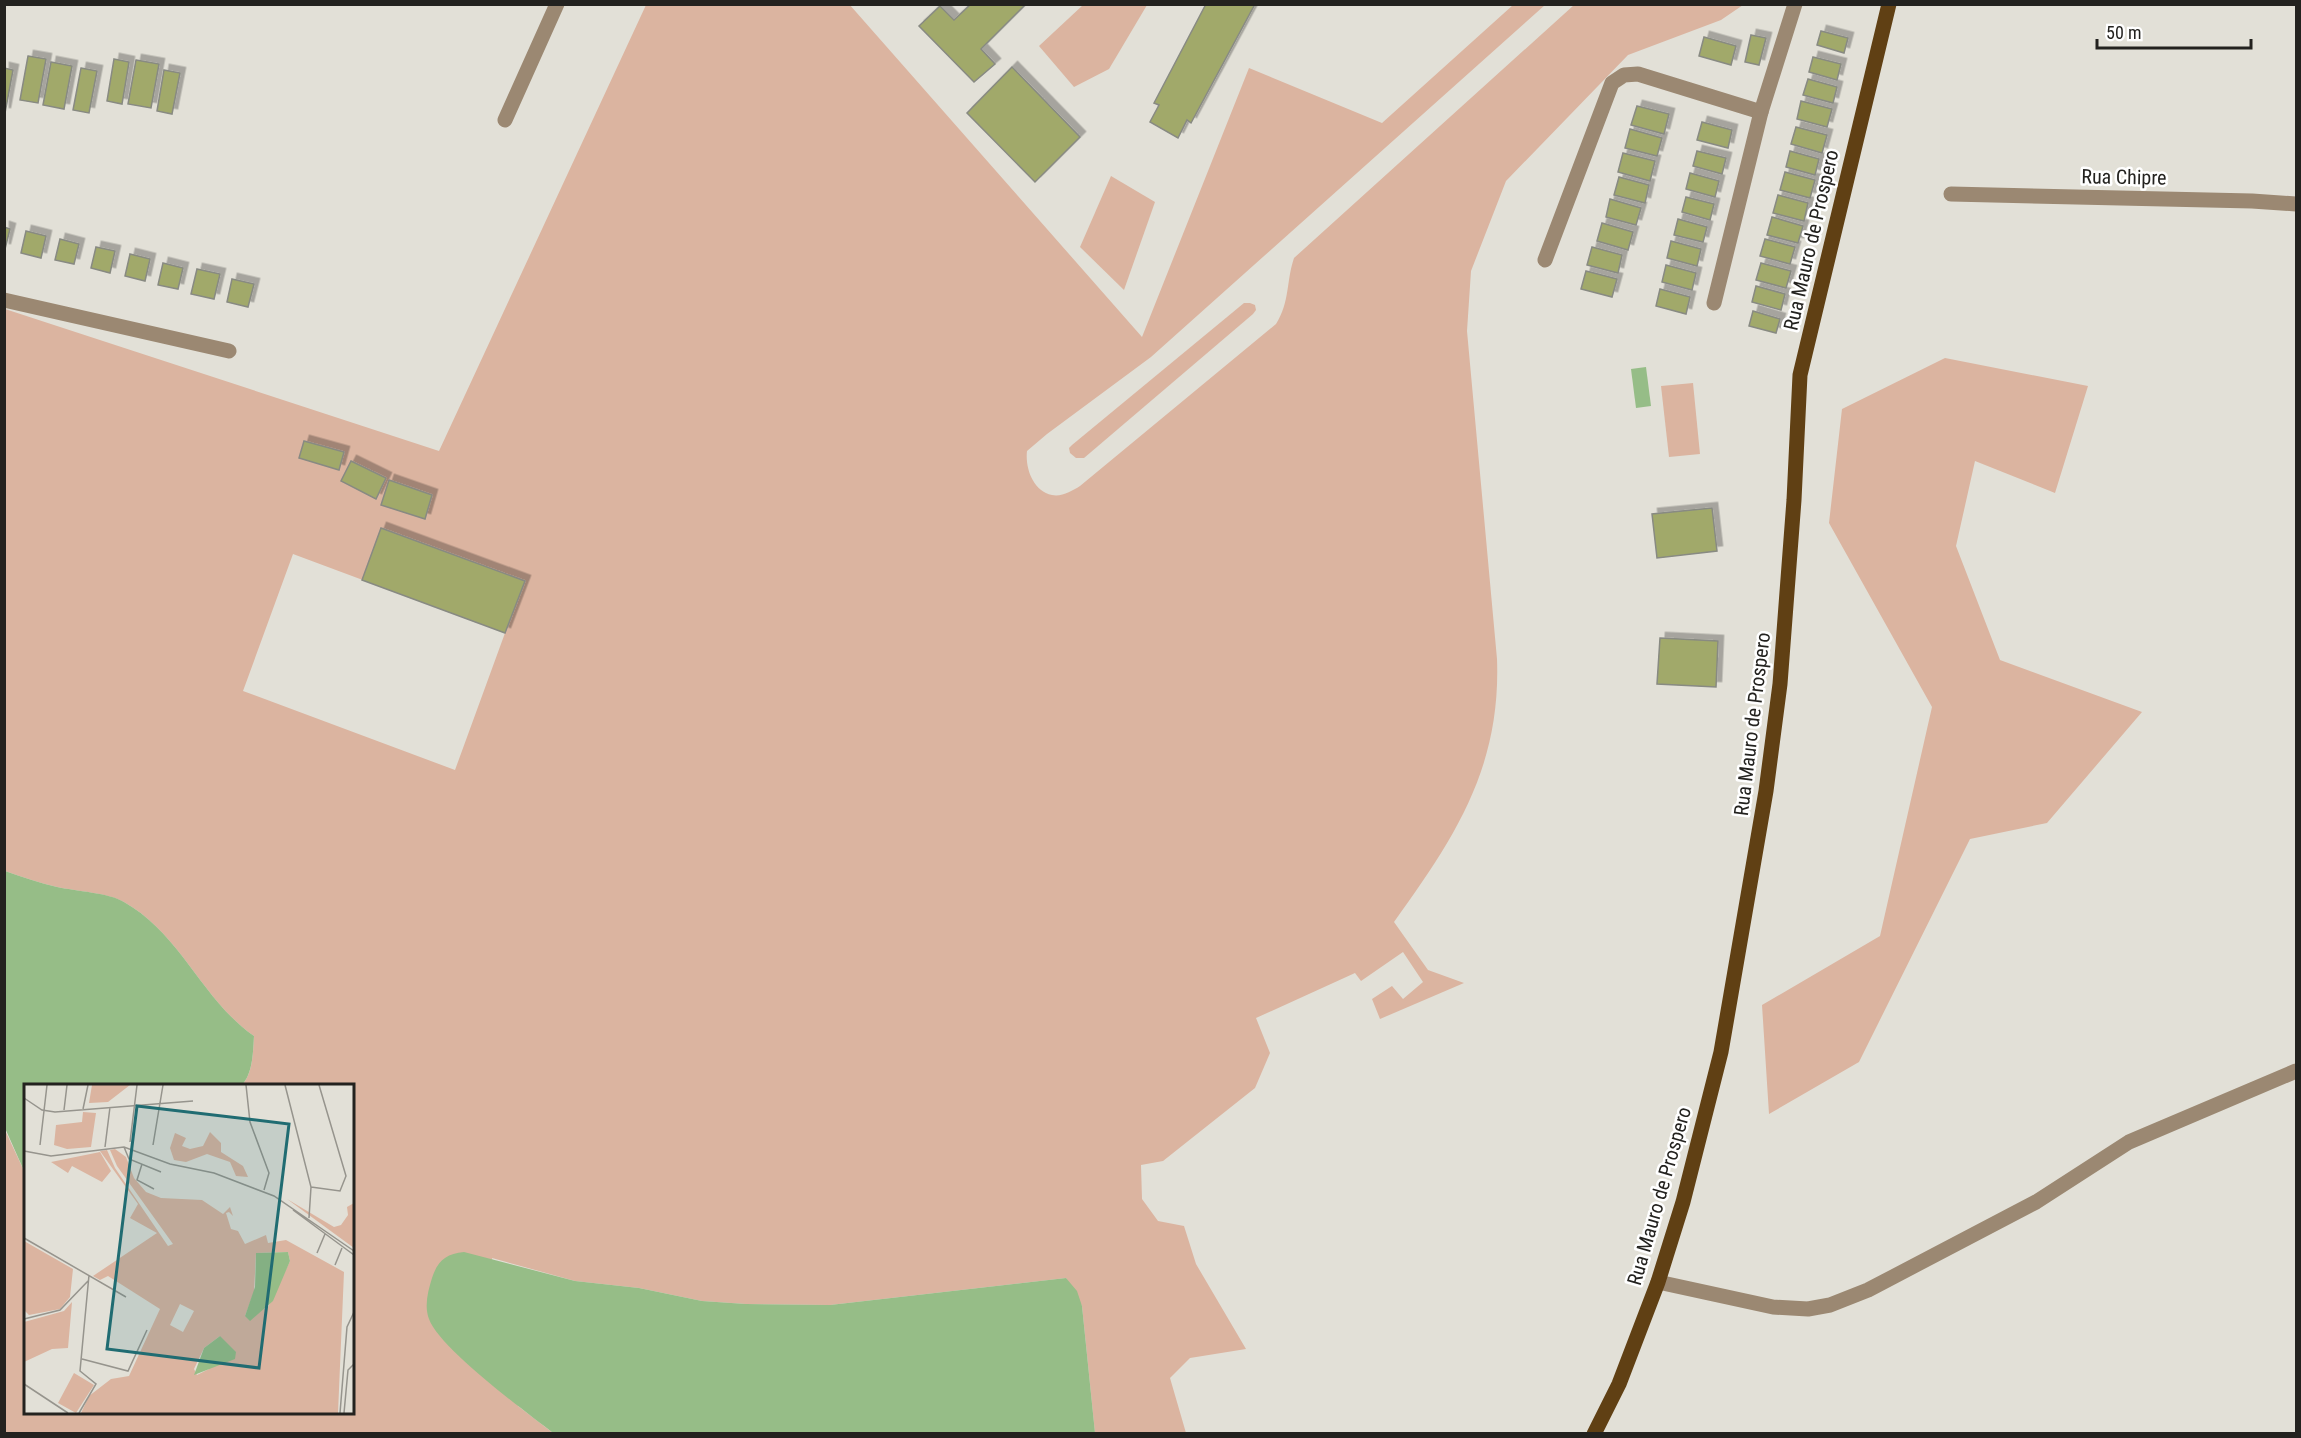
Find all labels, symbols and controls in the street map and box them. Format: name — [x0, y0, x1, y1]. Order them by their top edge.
scale bar — [2097, 12, 2252, 50]
text: 50 m — [2106, 22, 2141, 43]
street label: Rua Mauro de Prospero — [1779, 147, 1843, 333]
street label: Rua Chipre — [2081, 164, 2167, 190]
street label: Rua Mauro de Prospero — [1729, 631, 1775, 817]
inset map — [24, 1084, 354, 1414]
street label: Rua Mauro de Prospero — [1622, 1104, 1696, 1288]

